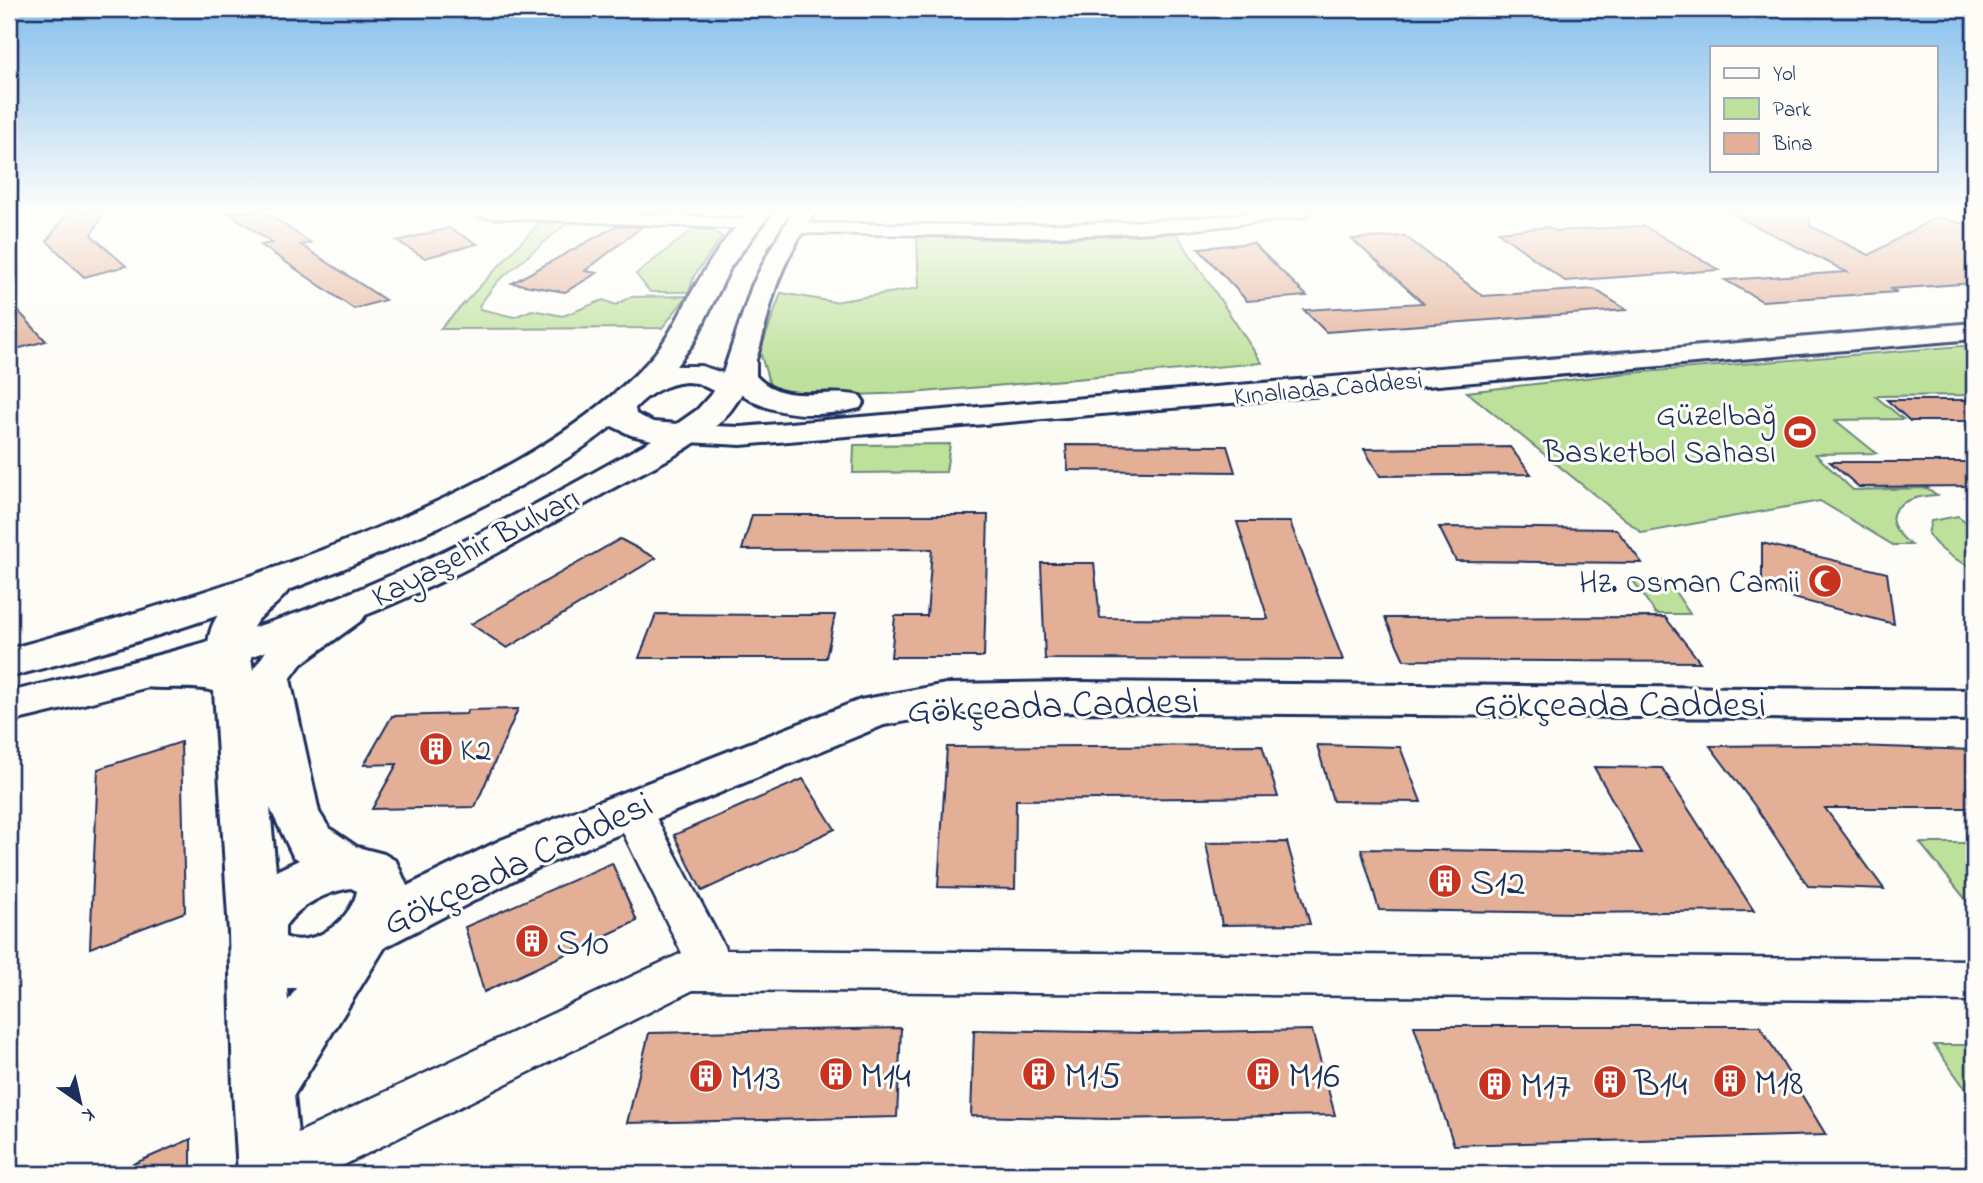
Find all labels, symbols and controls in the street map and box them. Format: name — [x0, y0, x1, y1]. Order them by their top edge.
legend — [1710, 46, 1938, 172]
text: Yol — [1773, 60, 1796, 90]
text: Park — [1773, 96, 1812, 126]
text: Bina — [1772, 130, 1813, 160]
street label: Kınalıada Caddesi — [1232, 363, 1424, 417]
place label: Güzelbağ Basketbol Sahası — [1542, 394, 1776, 478]
sports icon: Güzelbağ Basketbol Sahası — [1781, 413, 1819, 451]
street label: Kayaşehir Bulvarı — [364, 476, 589, 622]
place label: Hz. Osman Camii — [1579, 561, 1800, 608]
mosque icon: Hz. Osman Camii — [1806, 562, 1844, 600]
street label: Gökçeada Caddesi — [906, 675, 1200, 741]
street label: Gökçeada Caddesi — [1474, 679, 1766, 735]
place label: K2 — [460, 729, 492, 776]
building icon: K2 — [417, 730, 455, 768]
street label: Gökçeada Caddesi — [374, 779, 663, 953]
place label: S12 — [1470, 857, 1525, 913]
building icon: S12 — [1426, 862, 1464, 900]
place label: S10 — [556, 917, 609, 973]
building icon: S10 — [513, 922, 551, 960]
place label: M14 — [860, 1050, 911, 1106]
place label: M15 — [1064, 1050, 1121, 1106]
place label: M16 — [1288, 1050, 1340, 1106]
place label: M13 — [730, 1052, 781, 1108]
building icon: M14 — [817, 1055, 855, 1093]
building icon: M15 — [1020, 1055, 1058, 1093]
building icon: M16 — [1244, 1055, 1282, 1093]
building icon: M13 — [687, 1057, 725, 1095]
place label: M18 — [1754, 1057, 1803, 1113]
place label: B14 — [1633, 1058, 1687, 1114]
place label: M17 — [1520, 1060, 1571, 1116]
building icon: M18 — [1711, 1062, 1749, 1100]
building icon: B14 — [1591, 1063, 1629, 1101]
building icon: M17 — [1476, 1065, 1514, 1103]
north arrow — [46, 1068, 116, 1138]
text: K — [76, 1100, 99, 1128]

